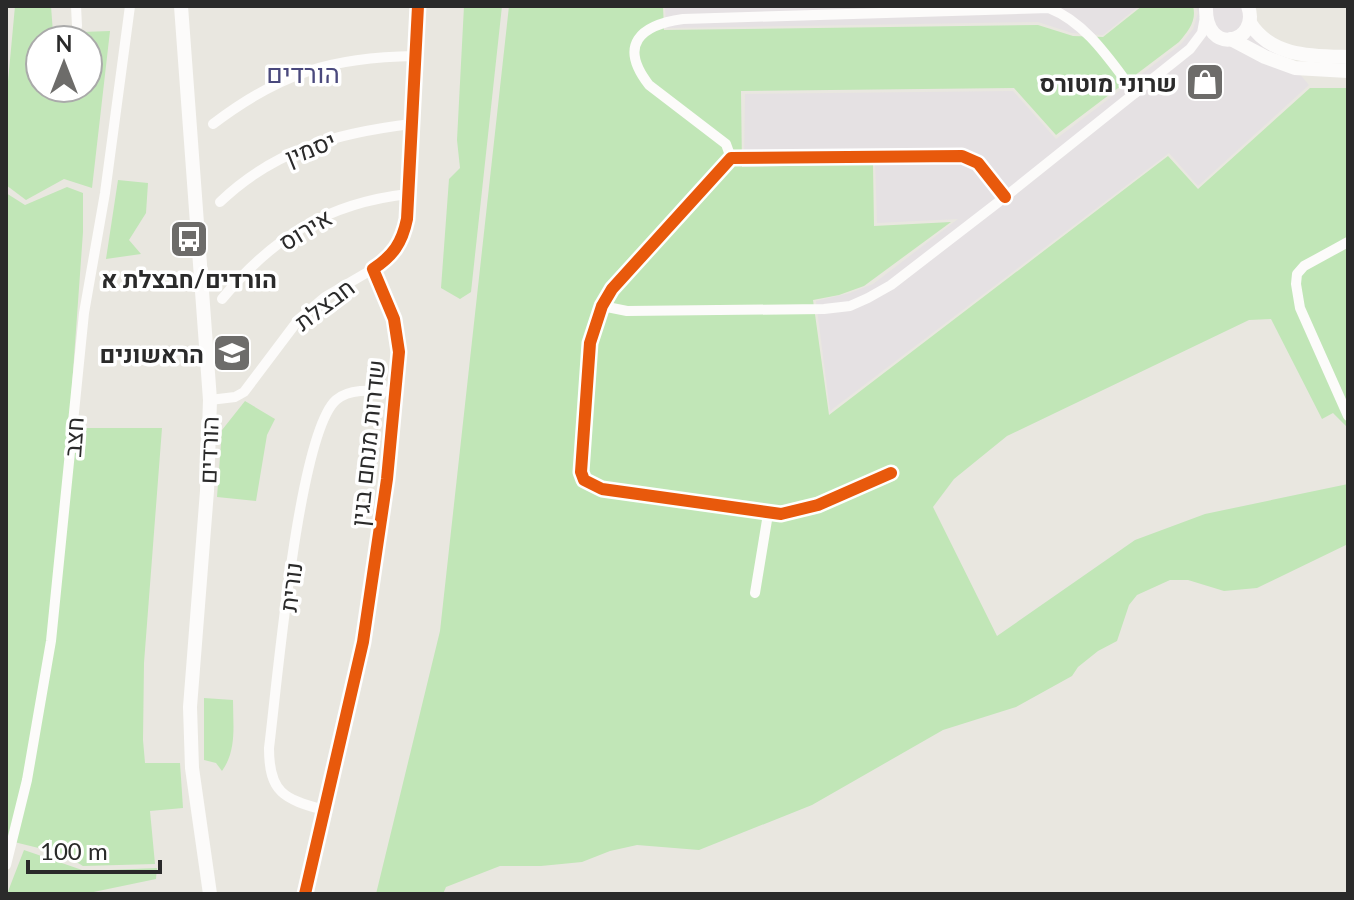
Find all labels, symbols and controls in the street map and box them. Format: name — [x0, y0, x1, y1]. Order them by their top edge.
north arrow — [24, 24, 104, 104]
text: N — [56, 30, 72, 57]
district label: הורדים — [266, 57, 340, 89]
shop icon: שרוני מוטורס — [1184, 61, 1226, 103]
place label: שרוני מוטורס — [1039, 68, 1177, 97]
street label: יסמין — [281, 125, 339, 171]
street label: אירוס — [273, 202, 337, 256]
bus stop icon: הורדים/חבצלת א — [168, 218, 210, 260]
place label: הורדים/חבצלת א — [101, 264, 277, 293]
street label: חבצלת — [288, 272, 360, 336]
school or university icon: הראשונים — [211, 332, 253, 374]
place label: הראשונים — [99, 339, 204, 368]
street label: שדרות מנחם בגין — [344, 358, 390, 528]
street label: חצב — [57, 416, 89, 458]
street label: הורדים — [192, 416, 224, 484]
street label: נורית — [273, 561, 307, 613]
scale bar — [28, 824, 160, 874]
text: 100 m — [40, 836, 108, 865]

